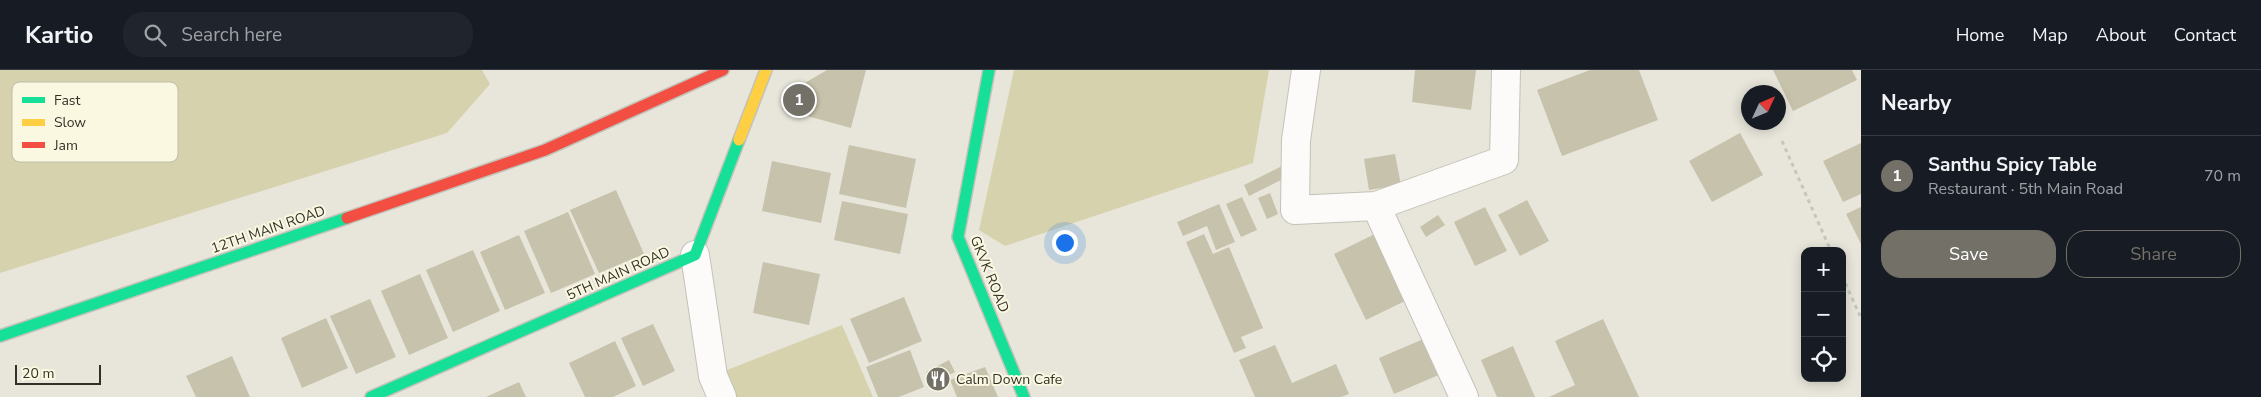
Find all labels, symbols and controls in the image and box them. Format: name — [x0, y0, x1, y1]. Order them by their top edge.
search box — [123, 12, 473, 57]
text: Kartio — [25, 19, 93, 51]
icon: search — [141, 21, 169, 49]
text: Search here — [181, 22, 282, 48]
text: Home — [1956, 23, 2004, 47]
text: Map — [2032, 23, 2068, 47]
text: About — [2096, 23, 2146, 47]
text: Contact — [2174, 23, 2236, 47]
pin: 1 — [783, 81, 815, 119]
legend — [12, 82, 178, 162]
north arrow — [1741, 85, 1786, 130]
text: Nearby — [1881, 89, 1951, 117]
text: Fast — [54, 91, 80, 110]
text: Slow — [54, 113, 86, 132]
text: Jam — [53, 136, 78, 155]
text: Santhu Spicy Table — [1928, 152, 2097, 178]
text: 1 — [1892, 165, 1902, 187]
text: 70 m — [2204, 165, 2241, 187]
text: Restaurant · 5th Main Road — [1928, 178, 2123, 200]
street label: 12TH MAIN ROAD — [209, 201, 328, 258]
your location — [1052, 230, 1078, 256]
button: Save — [1881, 230, 2056, 278]
button: Share — [2066, 230, 2241, 278]
street label: GKVK ROAD — [966, 233, 1014, 315]
street label: 5TH MAIN ROAD — [564, 242, 673, 305]
map controls — [1801, 247, 1846, 382]
button: + — [1801, 247, 1846, 292]
button: − — [1801, 292, 1846, 337]
button: locate — [1801, 337, 1846, 382]
scale bar — [15, 362, 101, 385]
text: 20 m — [22, 364, 54, 383]
restaurant icon: Calm Down Cafe — [925, 366, 951, 392]
place label: Calm Down Cafe — [956, 370, 1062, 389]

